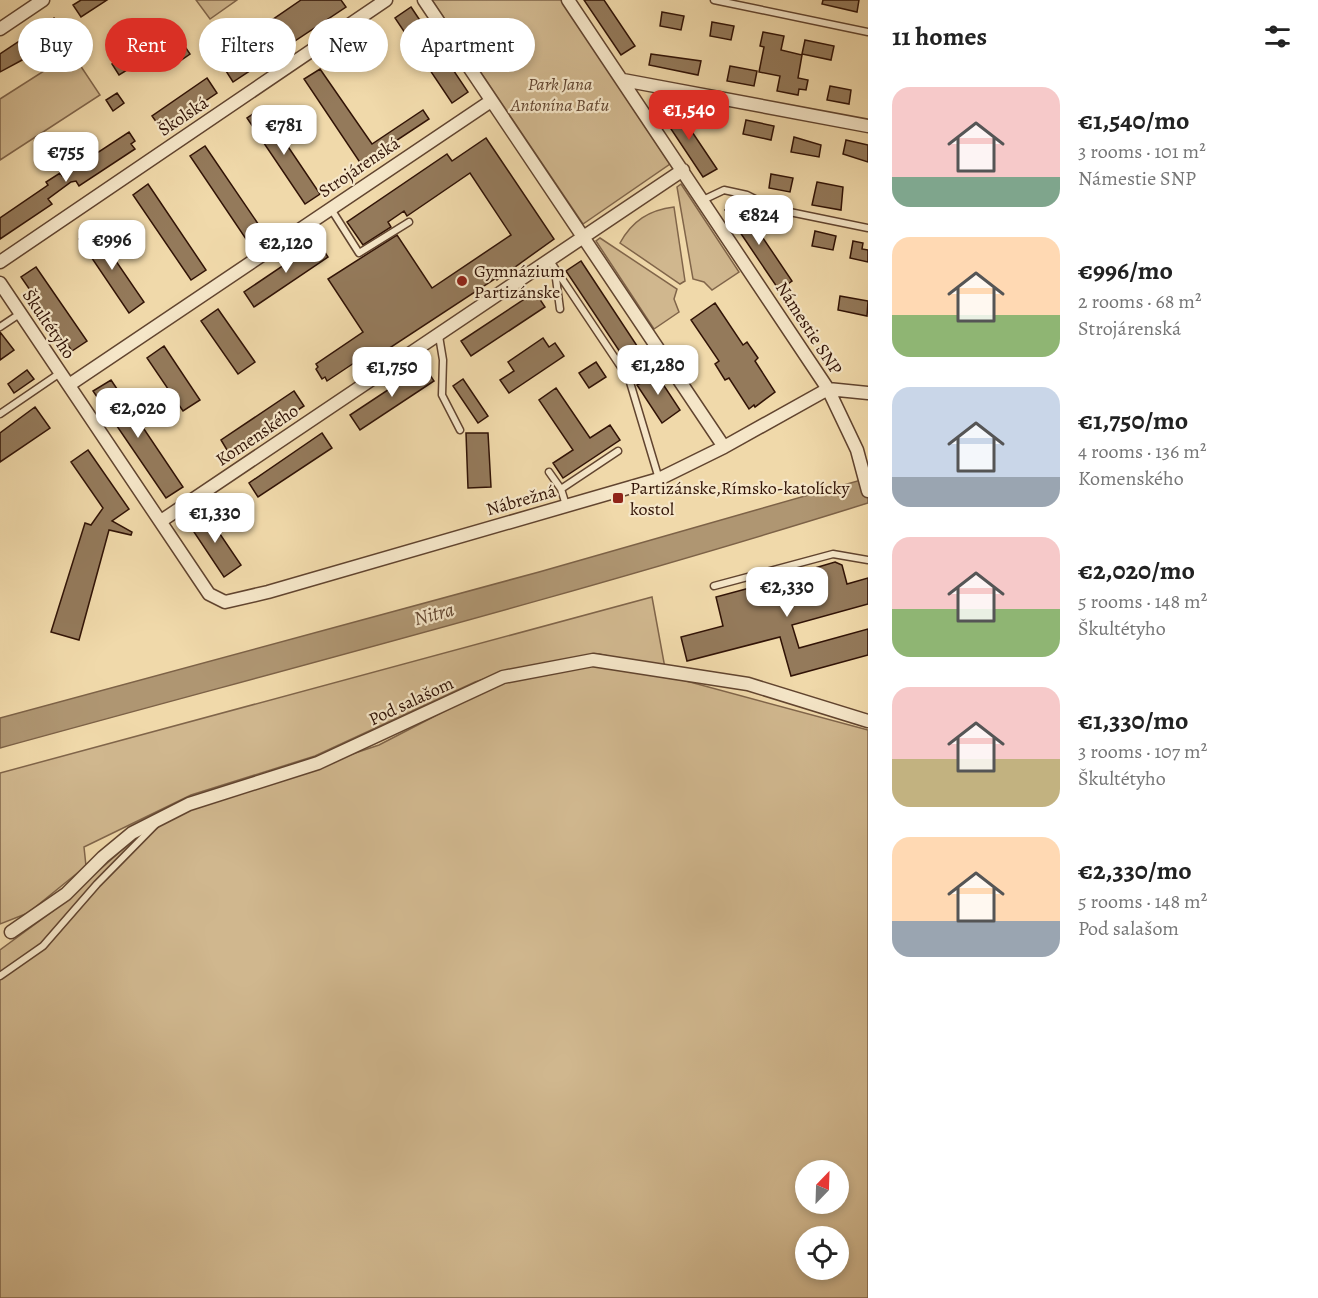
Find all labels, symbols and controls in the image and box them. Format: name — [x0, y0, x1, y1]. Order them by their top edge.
chip: Buy — [18, 18, 93, 72]
chip: Rent — [105, 18, 187, 72]
chip: Filters — [199, 18, 296, 72]
chip: New — [308, 18, 388, 72]
chip: Apartment — [400, 18, 535, 72]
text: 11 homes — [892, 19, 987, 54]
icon: filters — [1261, 20, 1294, 53]
park label: Park Jana Antonína Baťu — [510, 72, 609, 117]
street label: Školská — [153, 90, 213, 141]
pin: €1,540 — [640, 90, 738, 141]
text: €1,540 — [663, 96, 715, 123]
text: €1,540/mo — [1078, 103, 1189, 138]
pin: €781 — [248, 105, 320, 156]
text: €781 — [266, 111, 302, 138]
icon: home — [940, 111, 1012, 183]
street label: Strojárenská — [314, 131, 405, 203]
pin: €755 — [30, 132, 102, 183]
text: €755 — [47, 138, 85, 165]
text: 3 rooms · 101 m² — [1078, 138, 1206, 165]
text: Námestie SNP — [1078, 165, 1196, 192]
pin: €824 — [723, 195, 795, 246]
text: €824 — [739, 201, 779, 228]
pin: €996 — [76, 220, 148, 271]
pin: €2,120 — [237, 223, 335, 274]
text: €996 — [92, 226, 132, 253]
text: €2,120 — [259, 229, 313, 256]
text: €996/mo — [1078, 253, 1173, 288]
place label: Gymnázium Partizánske — [474, 259, 565, 304]
icon: home — [940, 261, 1012, 333]
marker: Gymnázium Partizánske — [455, 274, 469, 288]
street label: Námestie SNP — [770, 277, 848, 379]
street label: Škultétyho — [17, 285, 81, 363]
text: 2 rooms · 68 m² — [1078, 288, 1202, 315]
text: Strojárenská — [1078, 315, 1181, 342]
pin: €1,280 — [609, 345, 707, 396]
pin: €1,750 — [343, 347, 441, 398]
text: €1,280 — [631, 351, 685, 378]
text: €1,750 — [366, 353, 418, 380]
pin: €2,020 — [89, 388, 187, 439]
text: €2,020 — [110, 394, 166, 421]
street label: Komenského — [211, 398, 303, 472]
text: €1,750/mo — [1078, 403, 1188, 438]
icon: home — [940, 411, 1012, 483]
text: 4 rooms · 136 m² — [1078, 438, 1207, 465]
text: Komenského — [1078, 465, 1184, 492]
place label: Partizánske,Rímsko-katolícky kostol — [630, 476, 850, 521]
street label: Nábrežná — [483, 478, 559, 521]
marker: Partizánske,Rímsko-katolícky kostol — [611, 491, 625, 505]
pin: €1,330 — [166, 493, 264, 544]
text: €1,330 — [189, 499, 241, 526]
text: €2,020/mo — [1078, 553, 1195, 588]
icon: home — [940, 561, 1012, 633]
pin: €2,330 — [738, 567, 836, 618]
text: €2,330 — [760, 573, 814, 600]
text: 5 rooms · 148 m² — [1078, 588, 1207, 615]
water label: Nitra — [411, 596, 457, 632]
text: Škultétyho — [1078, 615, 1166, 642]
street label: Pod salašom — [365, 671, 457, 731]
text: €1,330/mo — [1078, 703, 1188, 738]
icon: home — [940, 711, 1012, 783]
text: 3 rooms · 107 m² — [1078, 738, 1207, 765]
text: Škultétyho — [1078, 765, 1166, 792]
text: €2,330/mo — [1078, 853, 1192, 888]
icon: home — [940, 861, 1012, 933]
text: 5 rooms · 148 m² — [1078, 888, 1207, 915]
text: Pod salašom — [1078, 915, 1179, 942]
north arrow — [795, 1160, 849, 1214]
map controls — [795, 1160, 849, 1280]
button: locate — [795, 1226, 849, 1280]

